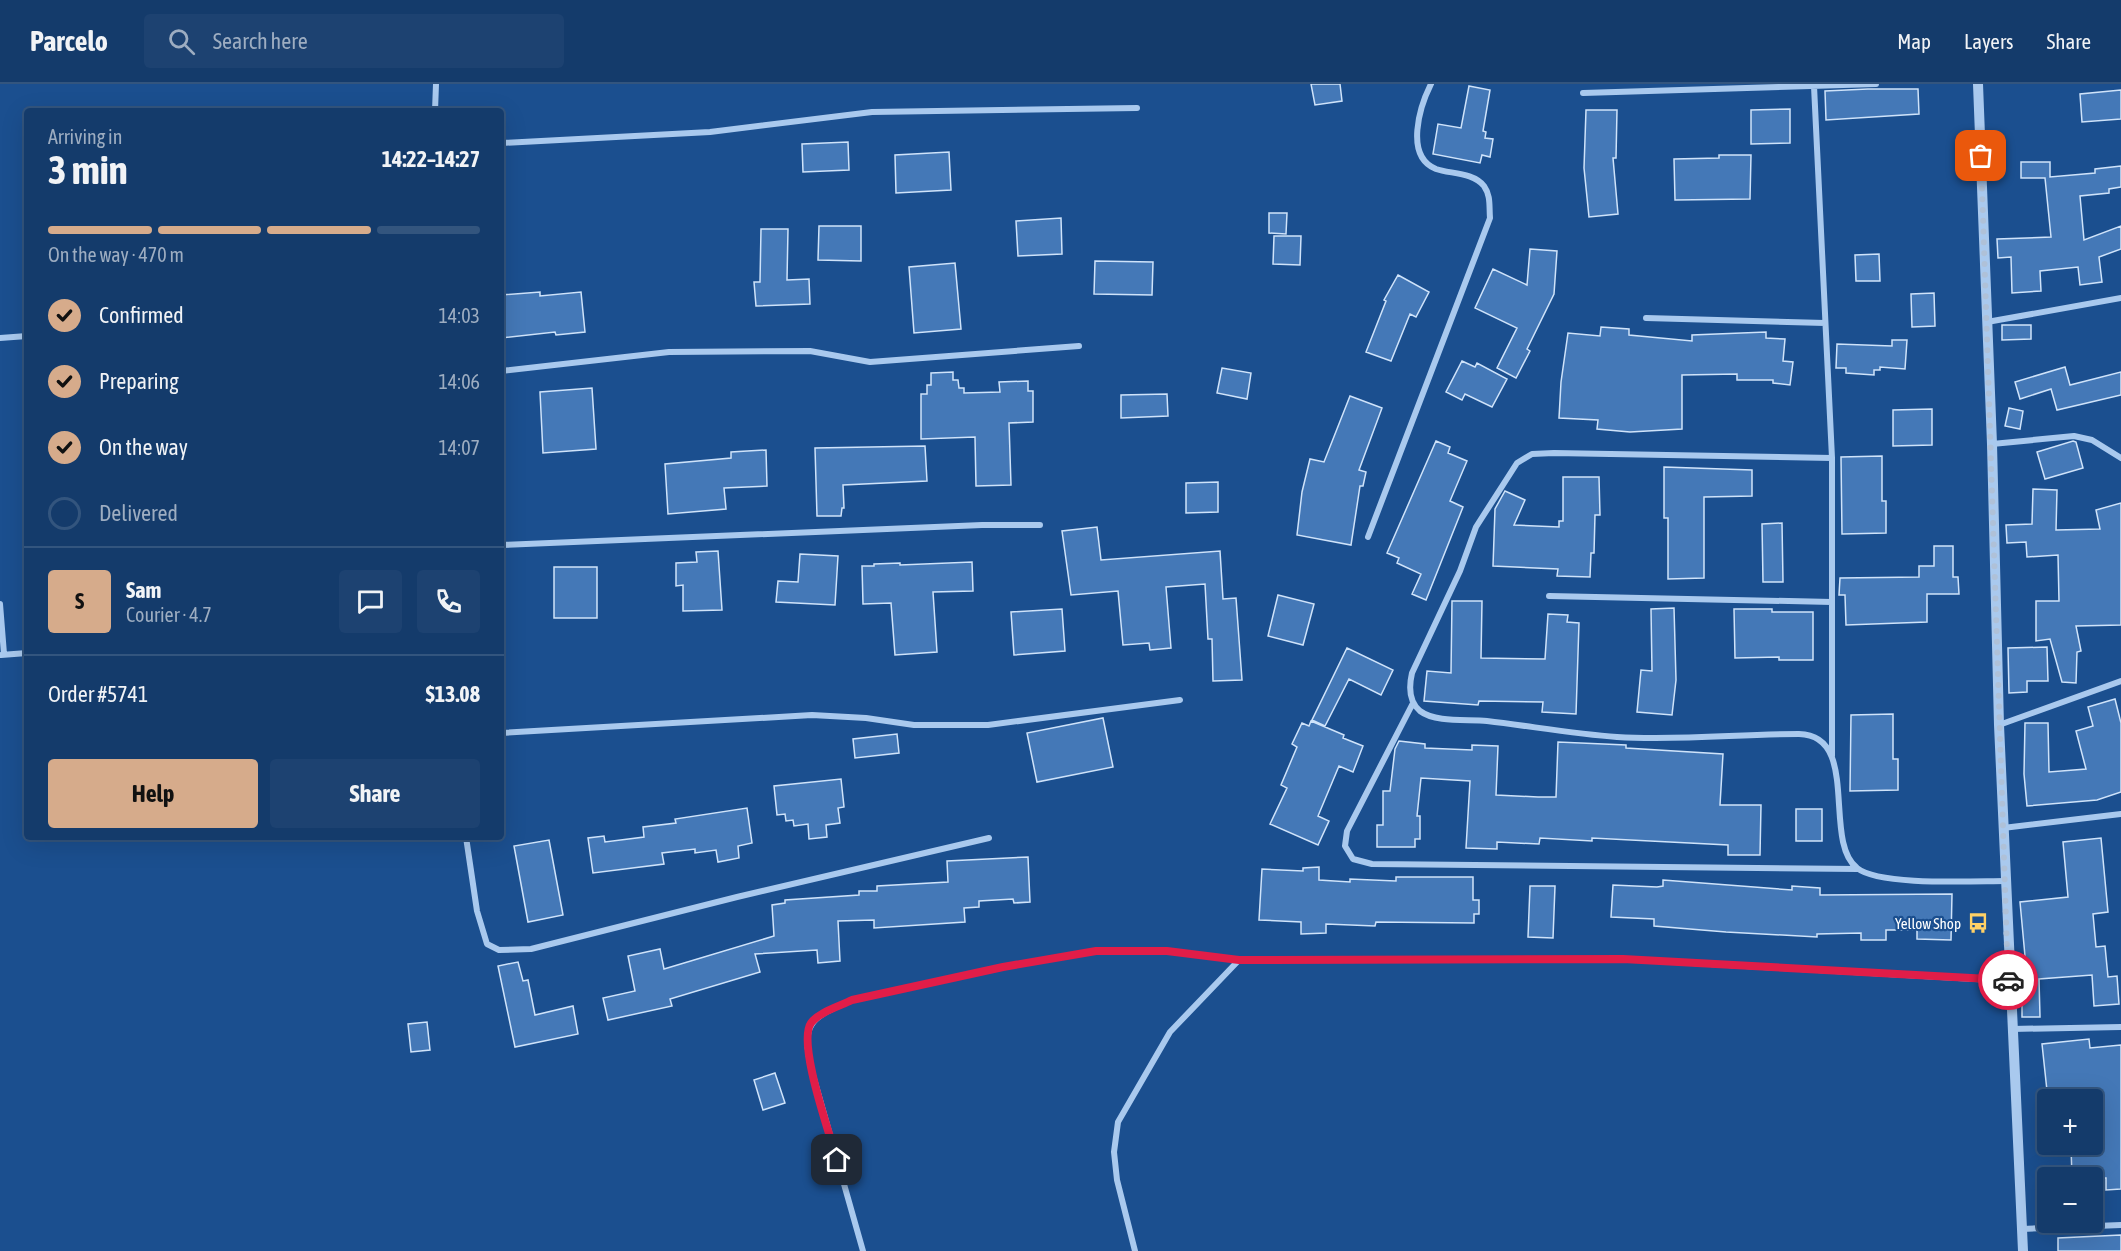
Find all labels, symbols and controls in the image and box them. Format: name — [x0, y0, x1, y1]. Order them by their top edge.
search box — [144, 14, 564, 68]
text: Parcelo — [30, 25, 108, 57]
icon: search — [165, 25, 198, 58]
text: Search here — [213, 28, 308, 54]
text: Map — [1897, 29, 1931, 53]
text: Layers — [1964, 29, 2014, 53]
text: Share — [2047, 29, 2091, 53]
text: Arriving in — [48, 125, 122, 148]
pin — [1955, 130, 2006, 181]
icon: bag — [1964, 139, 1997, 172]
text: 14:22–14:27 — [382, 146, 480, 172]
text: 3 min — [48, 148, 128, 192]
text: On the way · 470 m — [48, 243, 184, 266]
icon: check — [48, 299, 81, 332]
text: Confirmed — [99, 302, 184, 328]
text: 14:03 — [438, 304, 480, 327]
icon: check — [48, 365, 81, 398]
text: Preparing — [99, 368, 179, 394]
text: 14:06 — [438, 370, 480, 393]
icon: check — [48, 431, 81, 464]
text: On the way — [99, 434, 188, 460]
text: 14:07 — [438, 436, 480, 459]
text: Delivered — [99, 500, 178, 526]
button: chat — [339, 570, 402, 633]
button: phone — [417, 570, 480, 633]
text: Sam — [126, 577, 161, 603]
text: S — [75, 588, 84, 614]
text: Courier · 4.7 — [126, 603, 212, 626]
text: Order #5741 — [48, 681, 148, 707]
text: $13.08 — [425, 681, 480, 707]
button: Help — [48, 759, 258, 828]
button: Share — [270, 759, 480, 828]
bus stop icon: Yellow Shop — [1966, 911, 1990, 935]
place label: Yellow Shop — [1895, 915, 1961, 932]
courier — [1978, 950, 2038, 1010]
icon: car — [1992, 964, 2025, 997]
map controls — [2037, 1089, 2103, 1233]
button: + — [2037, 1089, 2103, 1155]
pin — [811, 1134, 862, 1185]
icon: home — [820, 1143, 853, 1176]
button: − — [2037, 1167, 2103, 1233]

